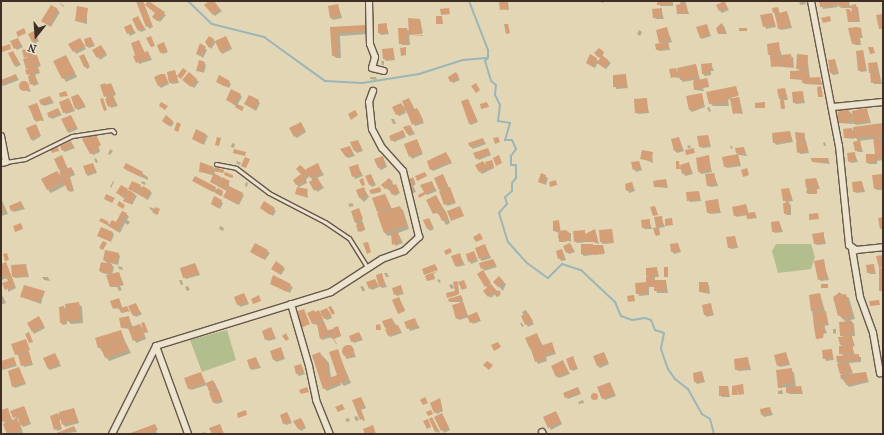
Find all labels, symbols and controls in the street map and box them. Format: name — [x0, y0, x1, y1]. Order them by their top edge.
north arrow — [16, 16, 56, 56]
text: N — [26, 41, 38, 55]

